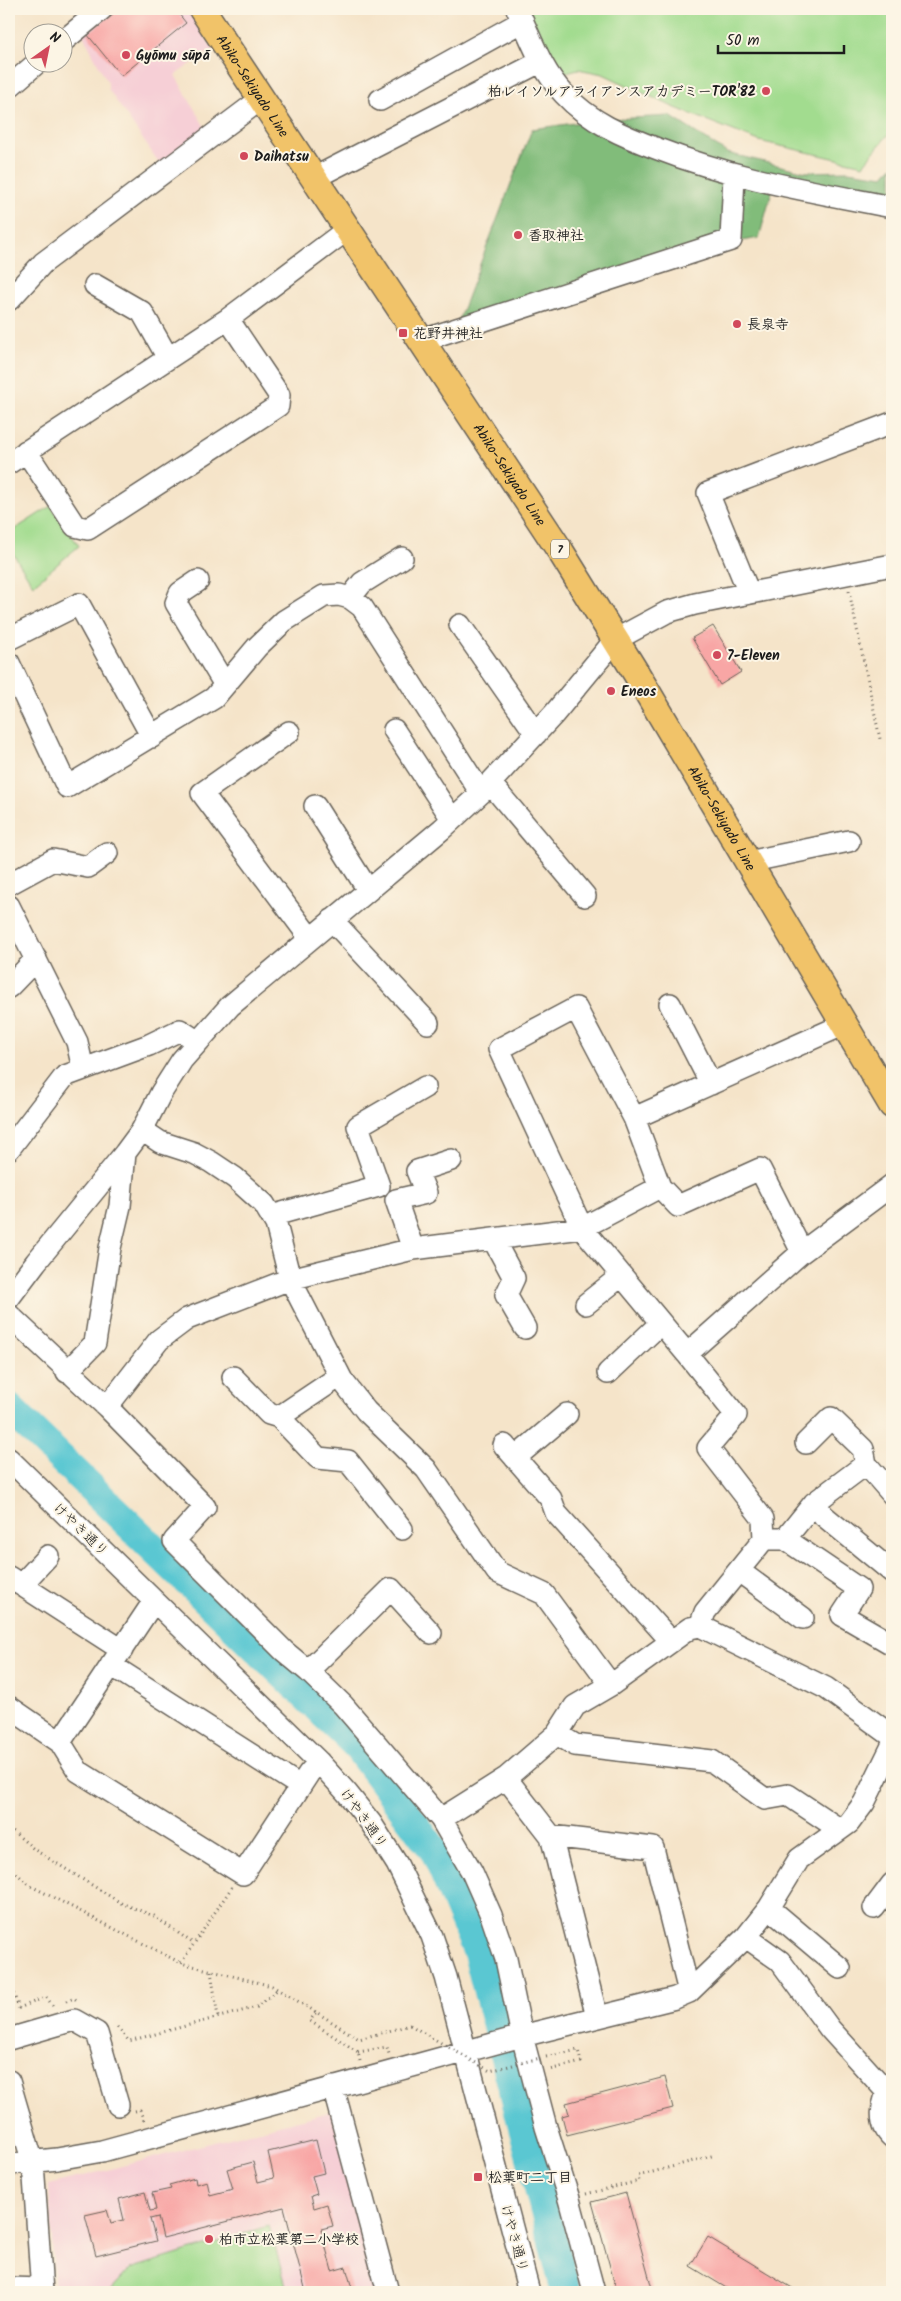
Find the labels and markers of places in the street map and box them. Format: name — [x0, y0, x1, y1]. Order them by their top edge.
place label: Gyōmu sūpā — [136, 45, 211, 67]
marker: Gyōmu sūpā — [120, 49, 132, 61]
place label: 柏レイソルアライアンスアカデミーTOR'82 — [488, 81, 756, 103]
marker: 柏レイソルアライアンスアカデミーTOR'82 — [760, 85, 772, 97]
place label: Daihatsu — [254, 146, 309, 168]
marker: Daihatsu — [238, 150, 250, 162]
place label: 香取神社 — [528, 225, 584, 247]
marker: 香取神社 — [512, 229, 524, 241]
place label: 長泉寺 — [747, 314, 789, 336]
marker: 長泉寺 — [731, 318, 743, 330]
place label: 花野井神社 — [413, 323, 483, 345]
marker: 花野井神社 — [397, 327, 409, 339]
place label: 7-Eleven — [727, 645, 780, 667]
marker: 7-Eleven — [711, 649, 723, 661]
place label: Eneos — [621, 681, 657, 703]
marker: Eneos — [605, 685, 617, 697]
place label: 松葉町二丁目 — [488, 2167, 572, 2189]
marker: 松葉町二丁目 — [472, 2171, 484, 2183]
place label: 柏市立松葉第二小学校 — [219, 2229, 359, 2251]
marker: 柏市立松葉第二小学校 — [203, 2233, 215, 2245]

